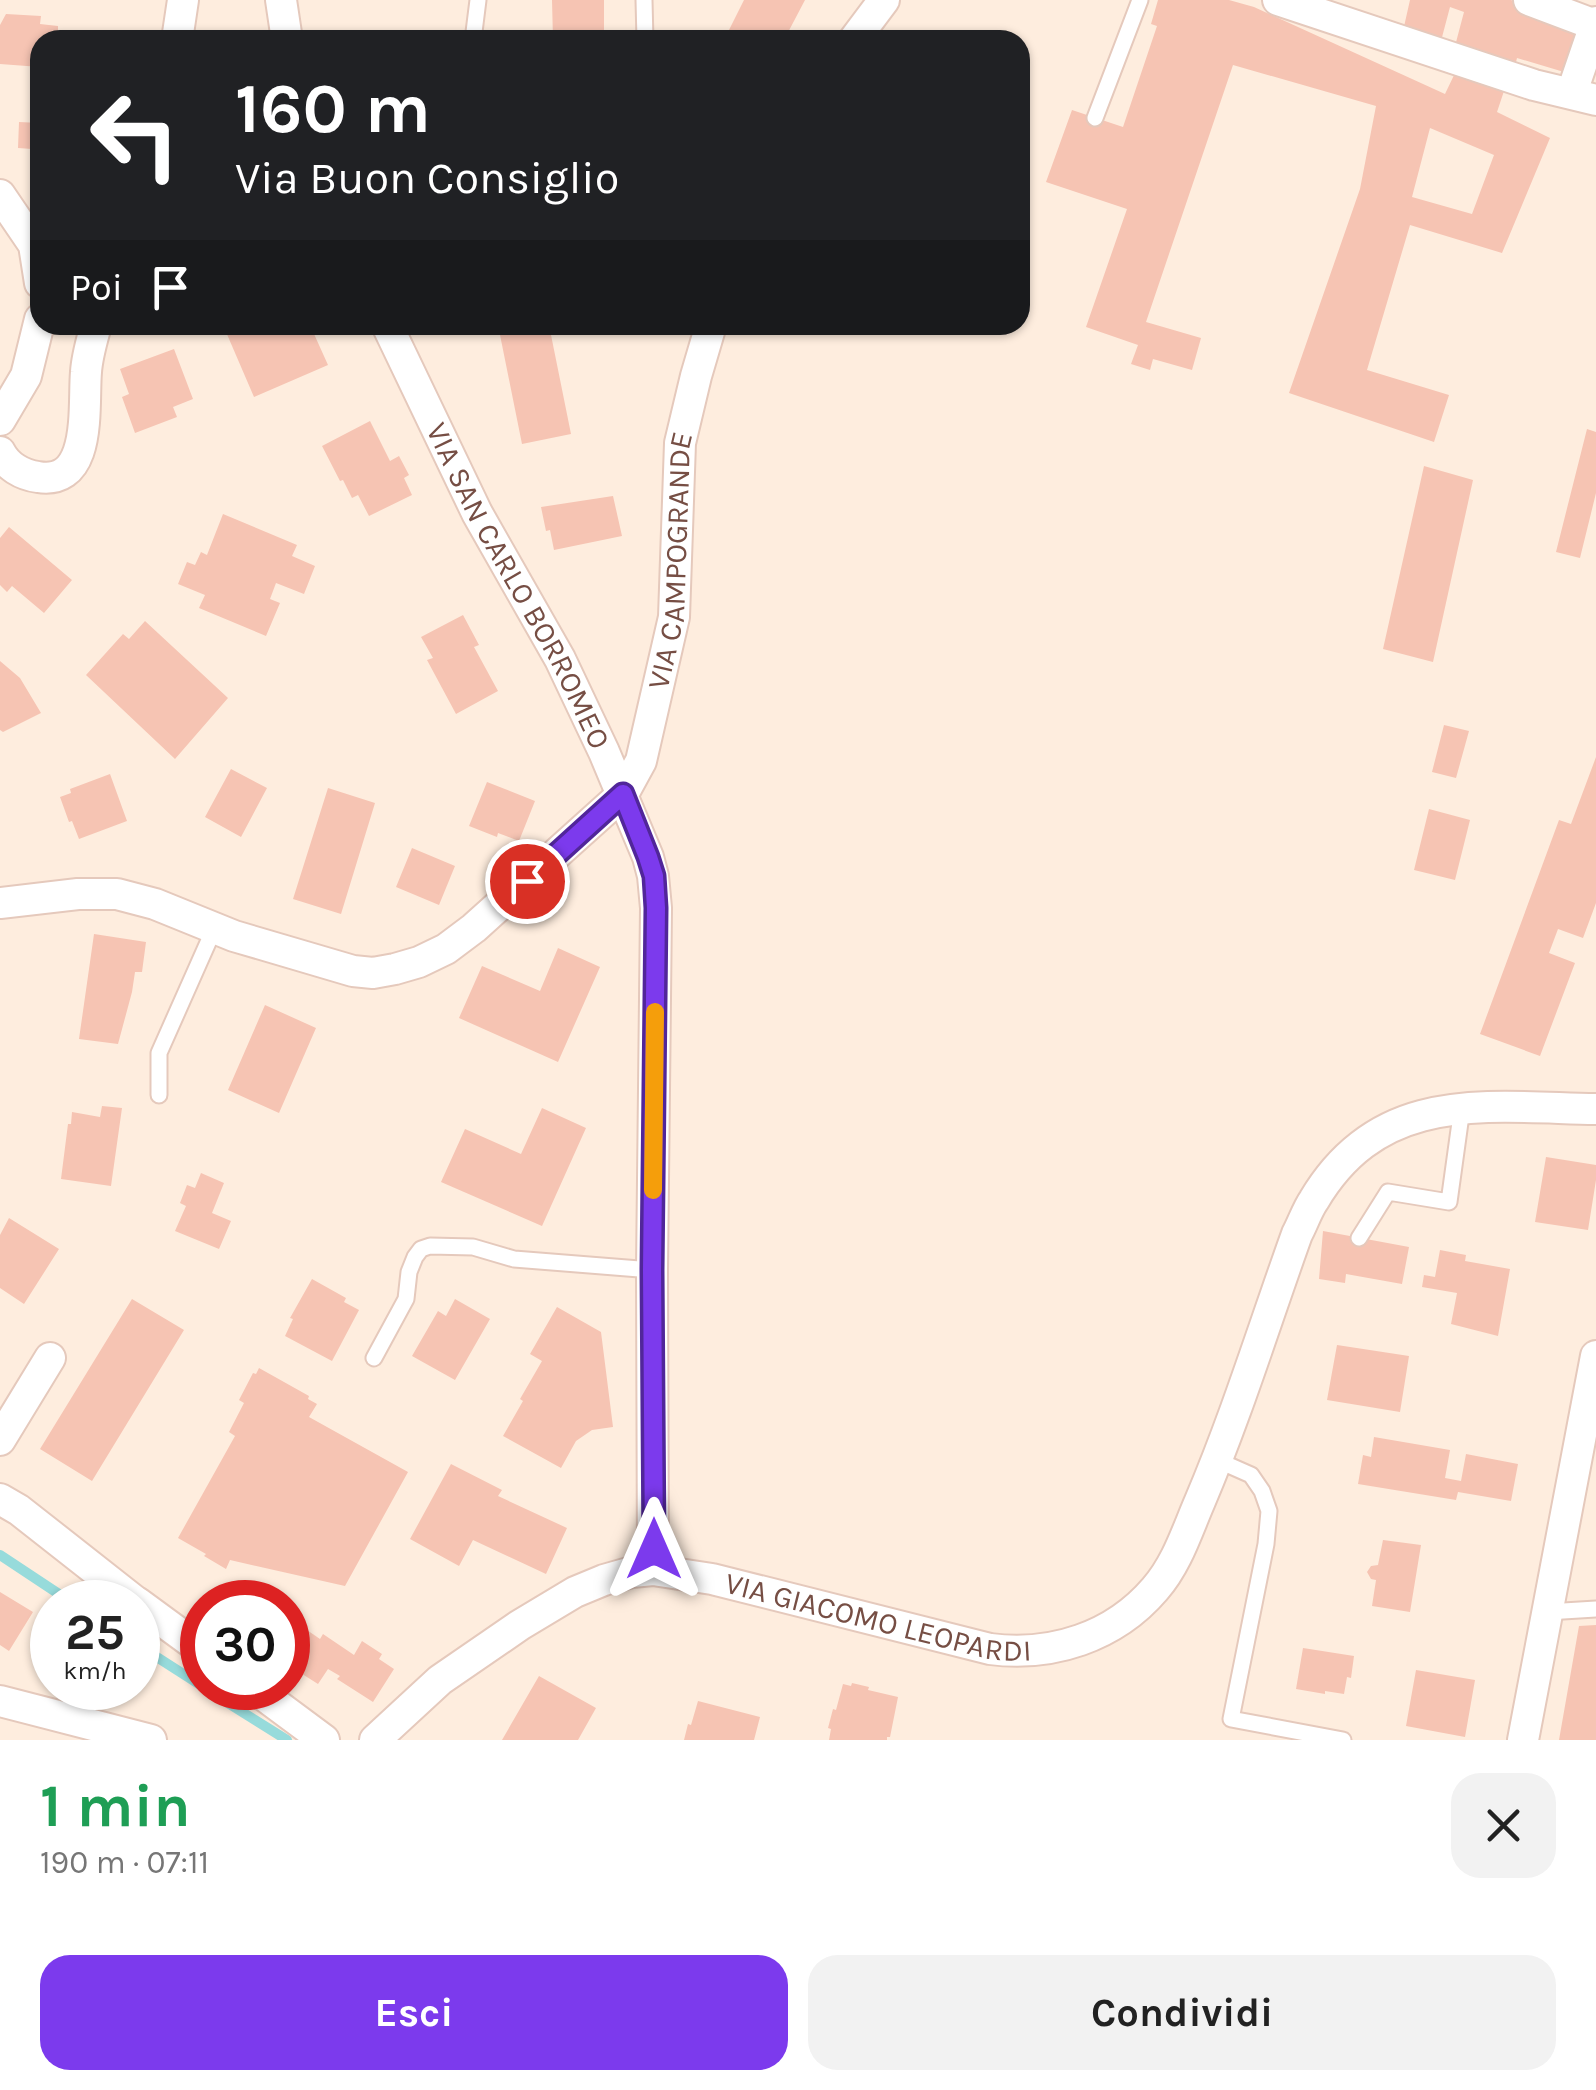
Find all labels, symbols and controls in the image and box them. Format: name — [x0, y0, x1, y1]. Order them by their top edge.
text: 160 m — [235, 68, 431, 150]
icon: left — [70, 70, 200, 200]
text: Via Buon Consiglio — [235, 152, 619, 204]
icon: arrive — [143, 260, 198, 315]
text: Poi — [70, 265, 123, 310]
street label: VIA SAN CARLO BORROMEO — [418, 417, 618, 755]
street label: VIA CAMPOGRANDE — [640, 428, 700, 693]
pin — [485, 839, 570, 924]
icon: arrive — [500, 854, 555, 909]
position arrow — [602, 1497, 706, 1601]
street label: VIA GIACOMO LEOPARDI — [721, 1565, 1032, 1669]
speed limit sign: 30 — [180, 1580, 310, 1710]
text: 25 — [65, 1603, 125, 1662]
text: km/h — [63, 1656, 127, 1685]
text: 1 min — [40, 1771, 191, 1841]
button: close — [1451, 1773, 1556, 1878]
text: 190 m · 07:11 — [40, 1844, 209, 1881]
button: Esci — [40, 1955, 788, 2070]
button: Condividi — [808, 1955, 1556, 2070]

